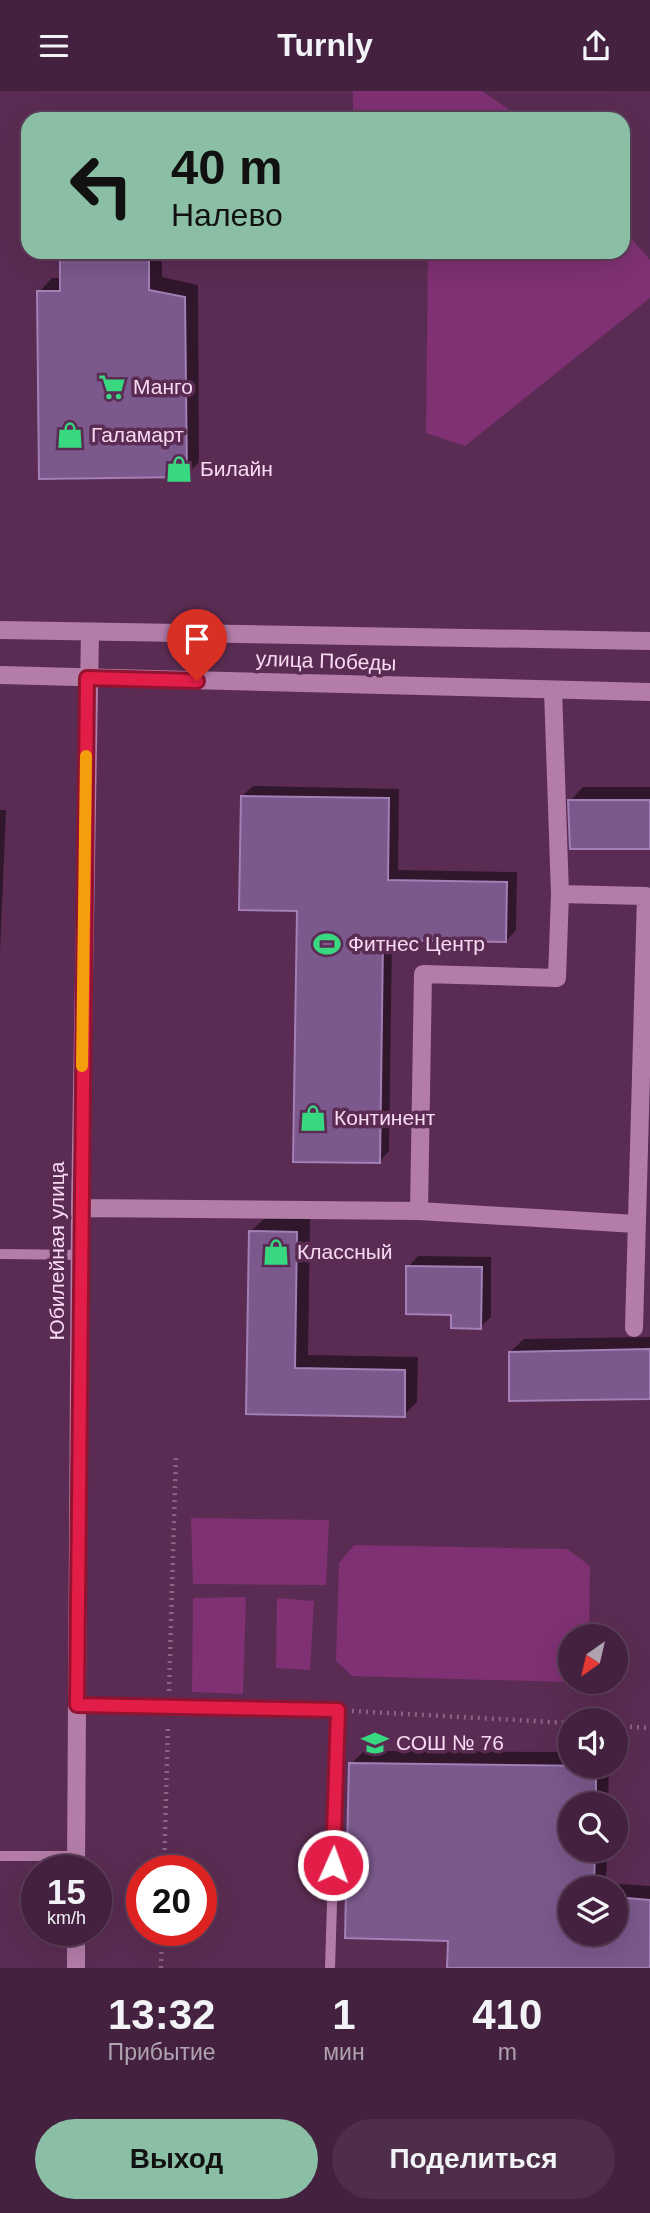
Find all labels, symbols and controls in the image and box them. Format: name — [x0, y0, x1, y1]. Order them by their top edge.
icon: menu — [35, 27, 73, 65]
text: Turnly — [277, 27, 373, 63]
icon: share — [577, 27, 615, 65]
icon: left — [56, 140, 147, 231]
text: 40 m — [171, 140, 283, 194]
text: Налево — [171, 197, 283, 233]
supermarket icon: Манго — [97, 372, 127, 402]
place label: Манго — [133, 375, 193, 398]
shop icon: Галамарт — [55, 420, 85, 450]
place label: Галамарт — [91, 423, 184, 446]
shop icon: Билайн — [164, 454, 194, 484]
place label: Билайн — [200, 457, 273, 480]
pin — [167, 609, 227, 681]
icon: arrive — [178, 620, 216, 658]
street label: улица Победы — [255, 647, 397, 674]
sports icon: Фитнес Центр — [312, 929, 342, 959]
place label: Фитнес Центр — [348, 932, 485, 955]
shop icon: Континент — [298, 1103, 328, 1133]
place label: Континент — [334, 1106, 436, 1129]
street label: Юбилейная улица — [45, 1161, 68, 1340]
shop icon: Классный — [261, 1237, 291, 1267]
place label: Классный — [297, 1240, 393, 1263]
north arrow — [558, 1624, 628, 1694]
map controls — [558, 1624, 628, 1946]
button: sound — [558, 1708, 628, 1778]
school or university icon: СОШ № 76 — [360, 1728, 390, 1758]
place label: СОШ № 76 — [396, 1731, 504, 1754]
button: search — [558, 1792, 628, 1862]
position arrow — [296, 1828, 370, 1902]
speed limit sign: 20 — [126, 1855, 217, 1946]
text: 15 — [47, 1872, 86, 1911]
button: layers — [558, 1876, 628, 1946]
text: km/h — [47, 1908, 86, 1928]
text: 13:32 — [108, 1991, 215, 2038]
text: 1 — [332, 1991, 356, 2038]
text: 410 — [472, 1991, 542, 2038]
text: Прибытие — [108, 2039, 216, 2065]
text: мин — [323, 2039, 365, 2065]
text: m — [498, 2039, 517, 2065]
button: Выход — [35, 2119, 318, 2199]
button: Поделиться — [332, 2119, 615, 2199]

